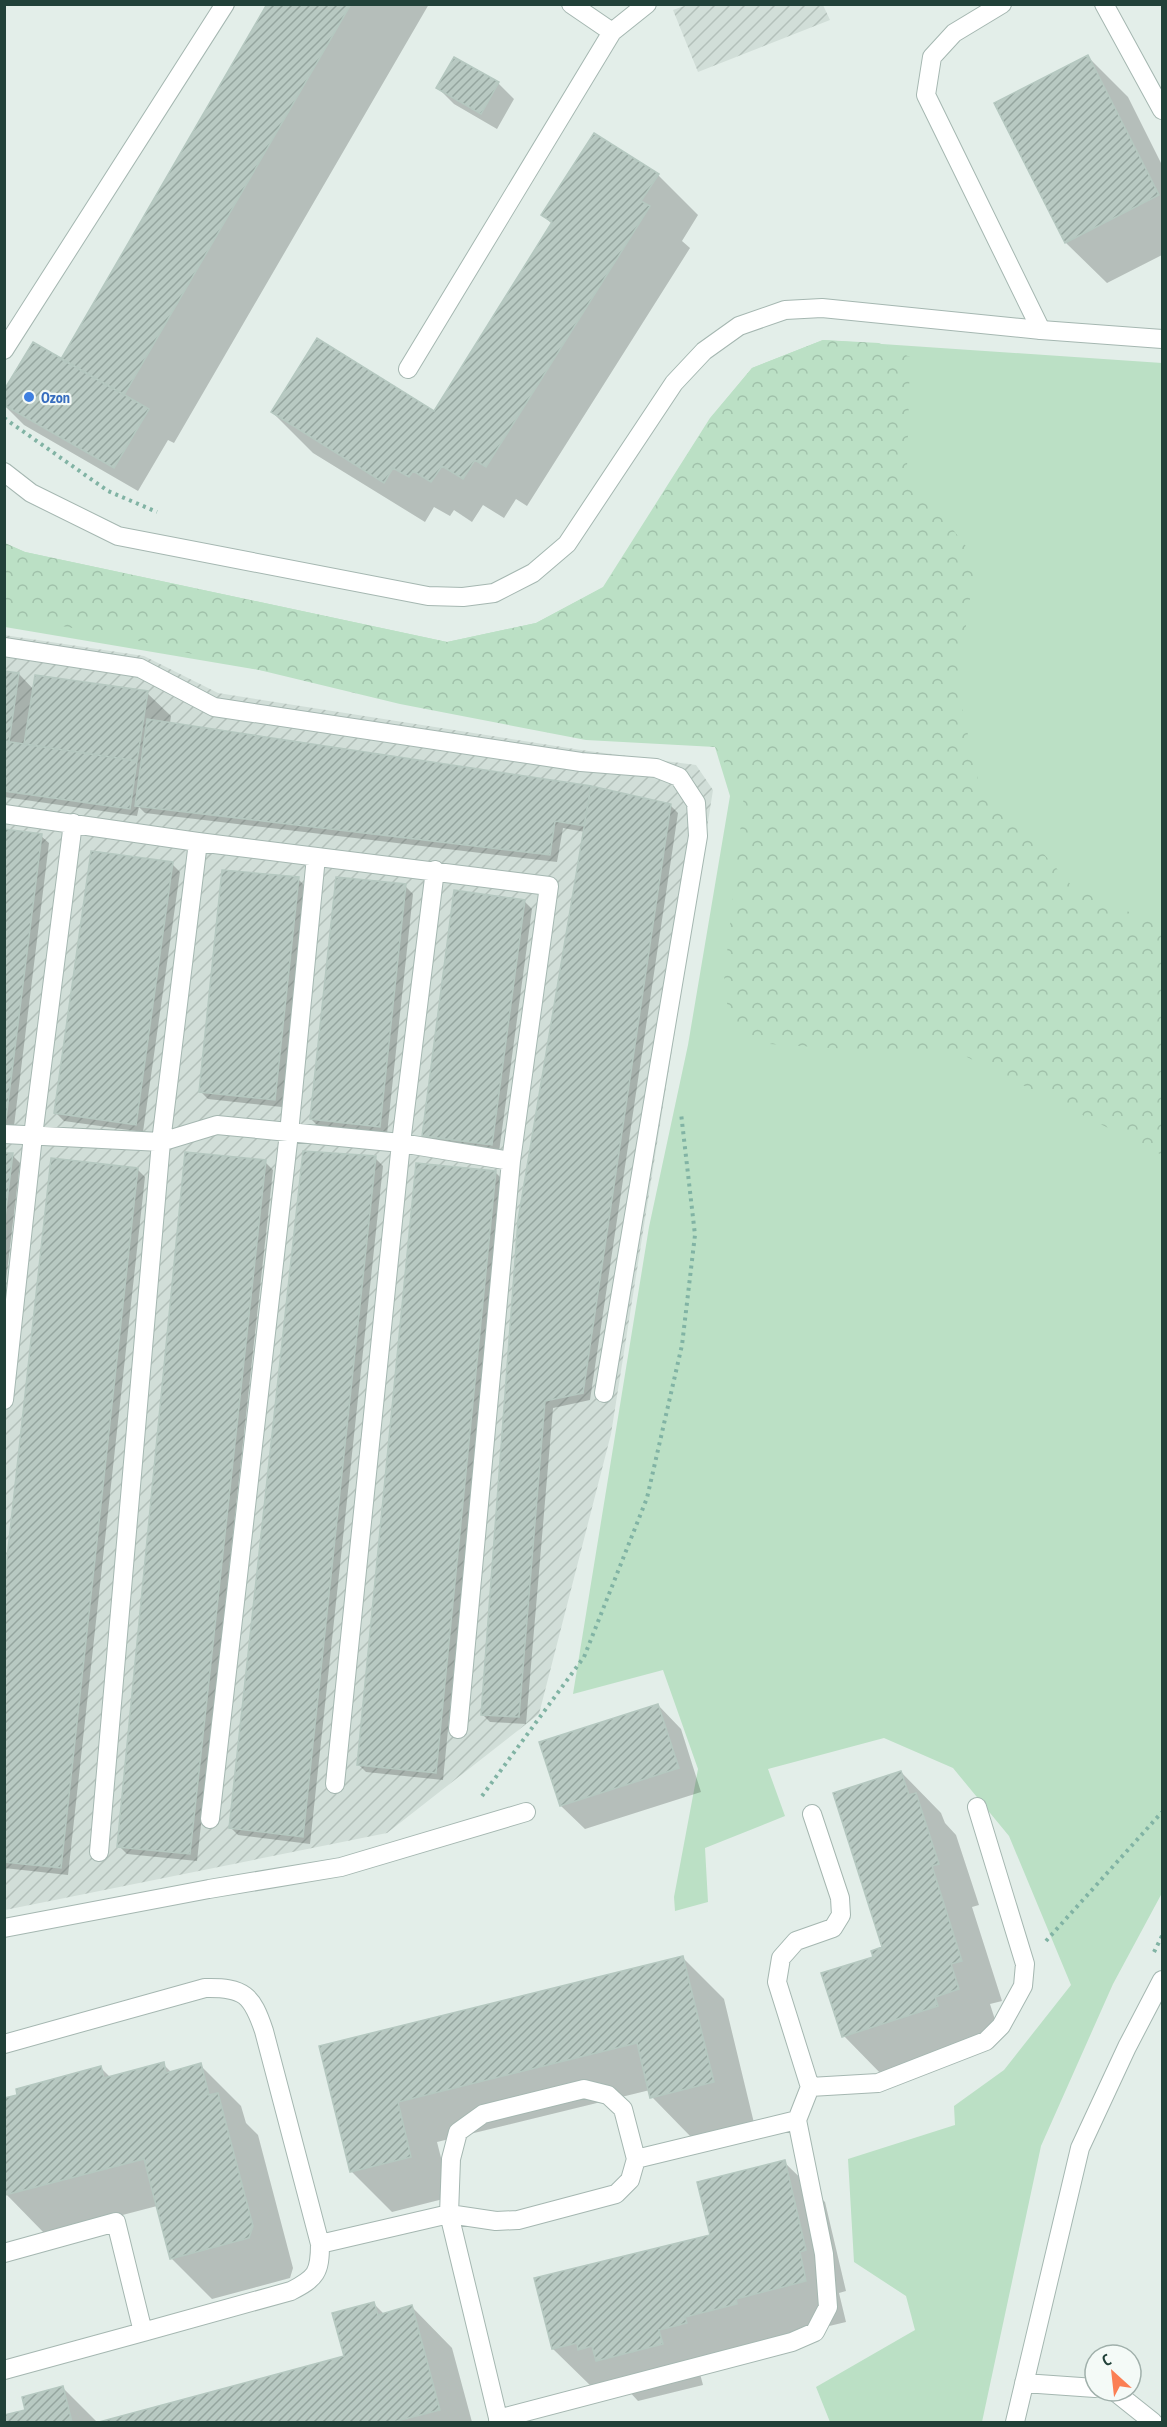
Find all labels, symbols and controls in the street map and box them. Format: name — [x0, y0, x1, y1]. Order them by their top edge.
place label: Ozon — [41, 387, 70, 407]
marker: Ozon — [22, 390, 36, 404]
north arrow — [1083, 2343, 1143, 2403]
text: С — [1098, 2349, 1115, 2370]

